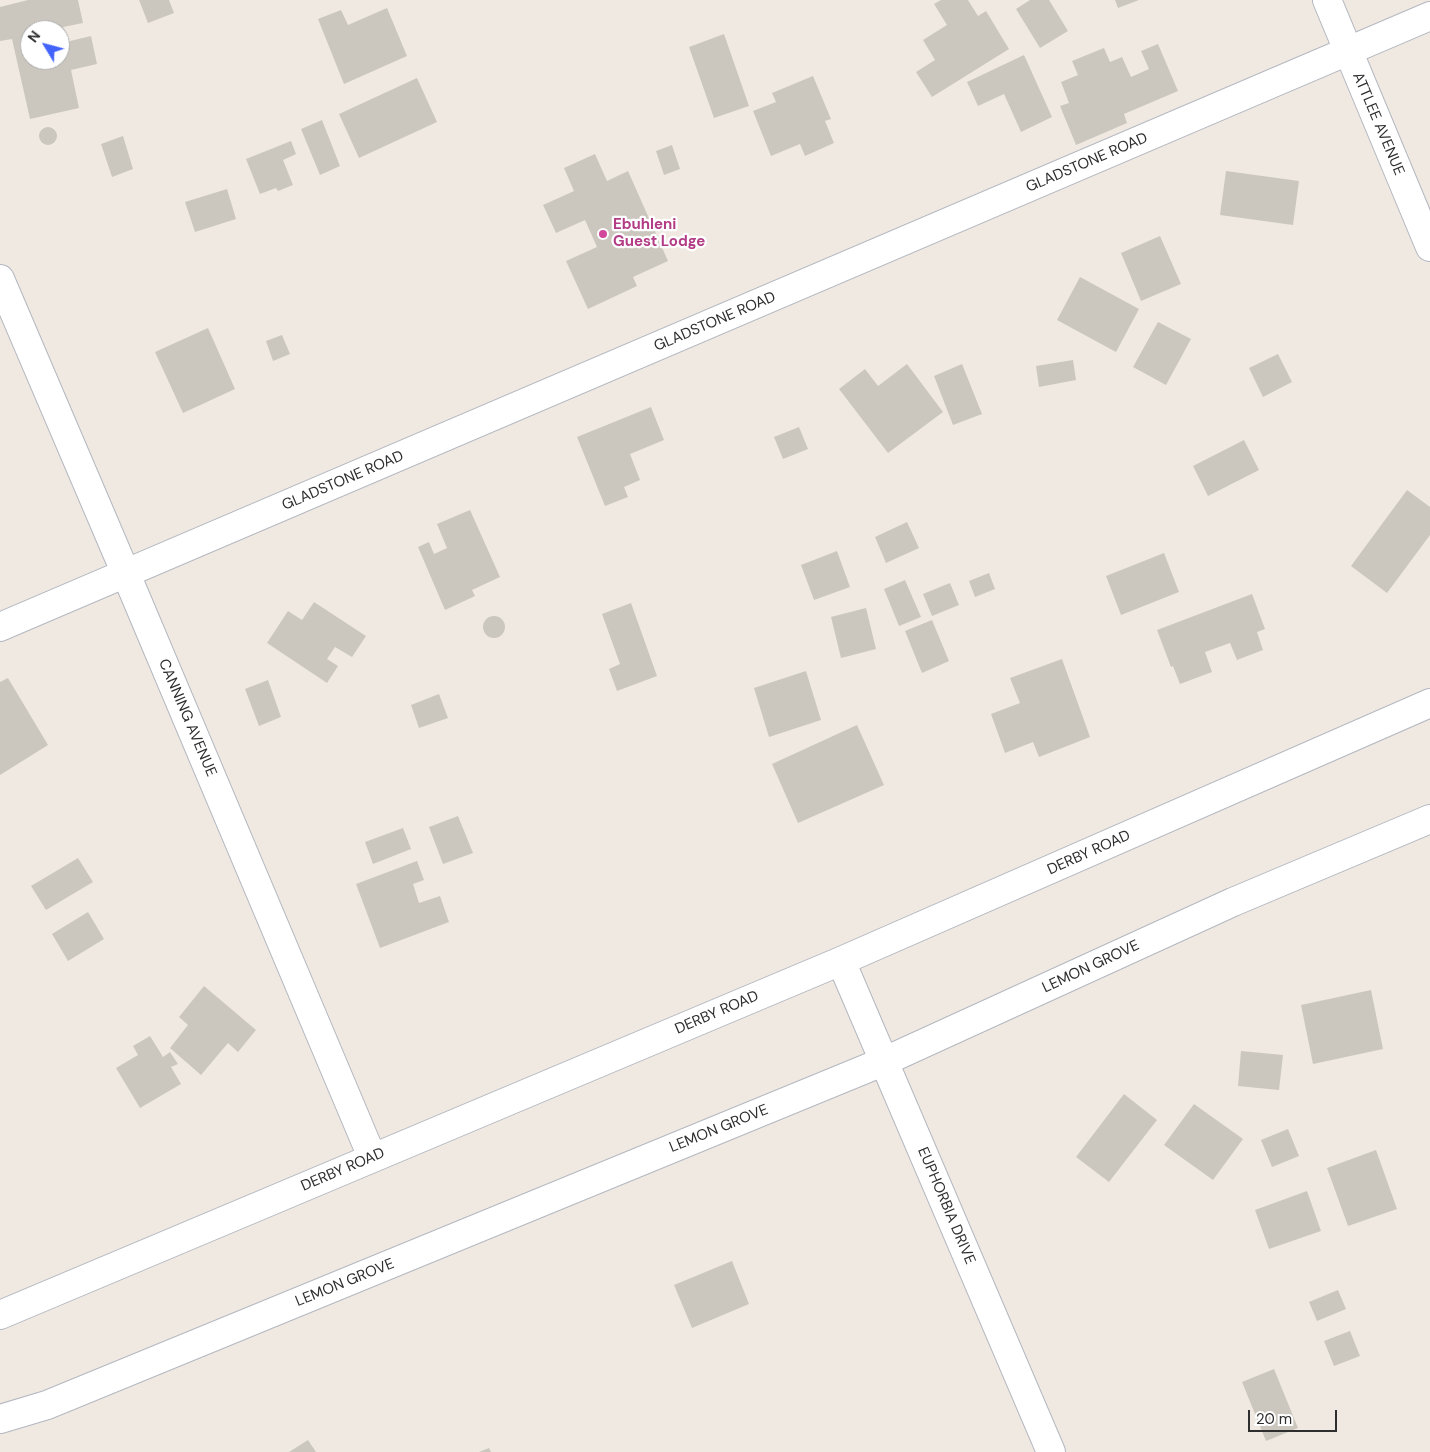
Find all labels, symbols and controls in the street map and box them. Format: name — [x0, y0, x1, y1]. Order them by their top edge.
north arrow — [20, 20, 70, 70]
text: N — [24, 27, 44, 46]
street label: ATTLEE AVENUE — [1348, 70, 1408, 178]
street label: GLADSTONE ROAD — [1023, 129, 1151, 197]
place label: Ebuhleni Guest Lodge — [613, 216, 705, 251]
marker: Ebuhleni Guest Lodge — [597, 228, 609, 240]
street label: GLADSTONE ROAD — [651, 288, 779, 356]
street label: GLADSTONE ROAD — [279, 447, 407, 515]
street label: CANNING AVENUE — [154, 656, 220, 780]
street label: DERBY ROAD — [1045, 827, 1133, 879]
street label: LEMON GROVE — [1040, 937, 1142, 997]
street label: DERBY ROAD — [673, 987, 761, 1039]
street label: LEMON GROVE — [667, 1101, 771, 1157]
street label: DERBY ROAD — [299, 1144, 387, 1196]
street label: EUPHORBIA DRIVE — [913, 1145, 979, 1267]
street label: LEMON GROVE — [293, 1255, 397, 1311]
scale bar — [1250, 1400, 1339, 1432]
text: 20 m — [1256, 1409, 1292, 1429]

